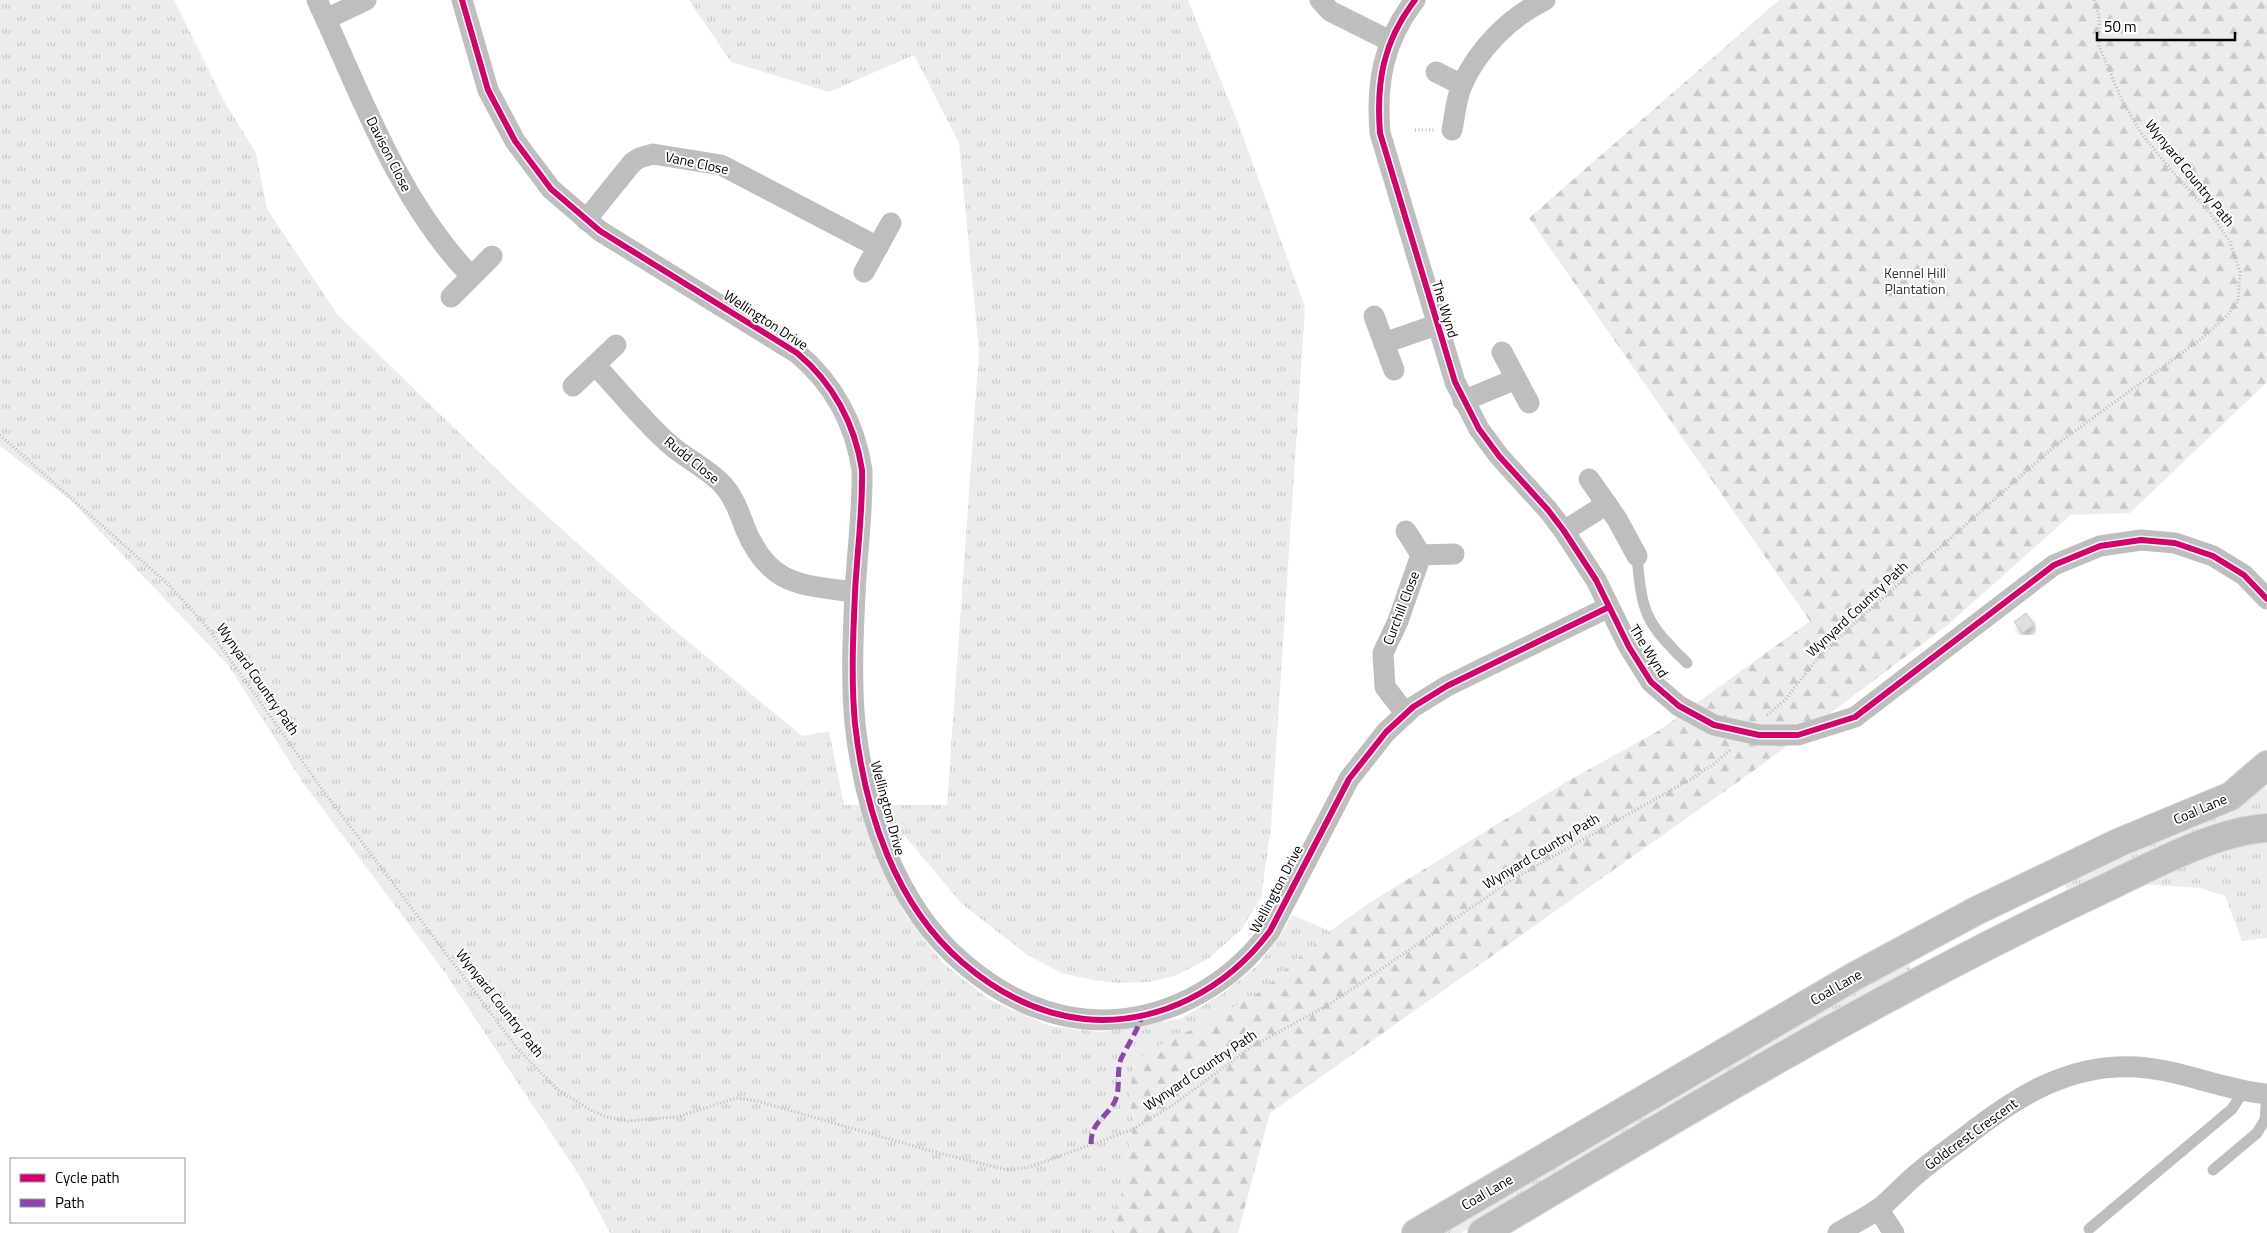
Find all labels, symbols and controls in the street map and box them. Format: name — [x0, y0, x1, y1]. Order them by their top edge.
scale bar — [2097, 10, 2234, 42]
text: 50 m — [2104, 15, 2137, 38]
street label: Davison Close — [361, 112, 417, 195]
street label: Wynyard Country Path — [2141, 115, 2240, 231]
street label: Vane Close — [663, 146, 731, 179]
park label: Kennel Hill Plantation — [1884, 262, 1946, 299]
street label: The Wynd — [1427, 278, 1464, 340]
street label: Wellington Drive — [720, 284, 813, 355]
street label: Rudd Close — [660, 431, 724, 488]
street label: Wynyard Country Path — [1801, 556, 1912, 661]
street label: Curchill Close — [1377, 568, 1424, 648]
street label: Wynyard Country Path — [212, 618, 305, 739]
street label: The Wynd — [1625, 620, 1674, 681]
street label: Wellington Drive — [866, 758, 911, 857]
street label: Coal Lane — [2170, 788, 2230, 829]
street label: Wynyard Country Path — [1479, 807, 1603, 894]
street label: Wellington Drive — [1244, 841, 1308, 937]
street label: Wynyard Country Path — [451, 944, 549, 1061]
street label: Coal Lane — [1806, 963, 1865, 1010]
street label: Wynyard Country Path — [1139, 1024, 1261, 1115]
street label: Goldcrest Crescent — [1920, 1093, 2022, 1175]
legend — [10, 1158, 185, 1223]
text: Cycle path — [55, 1166, 120, 1189]
street label: Coal Lane — [1457, 1168, 1516, 1215]
text: Path — [55, 1191, 85, 1214]

